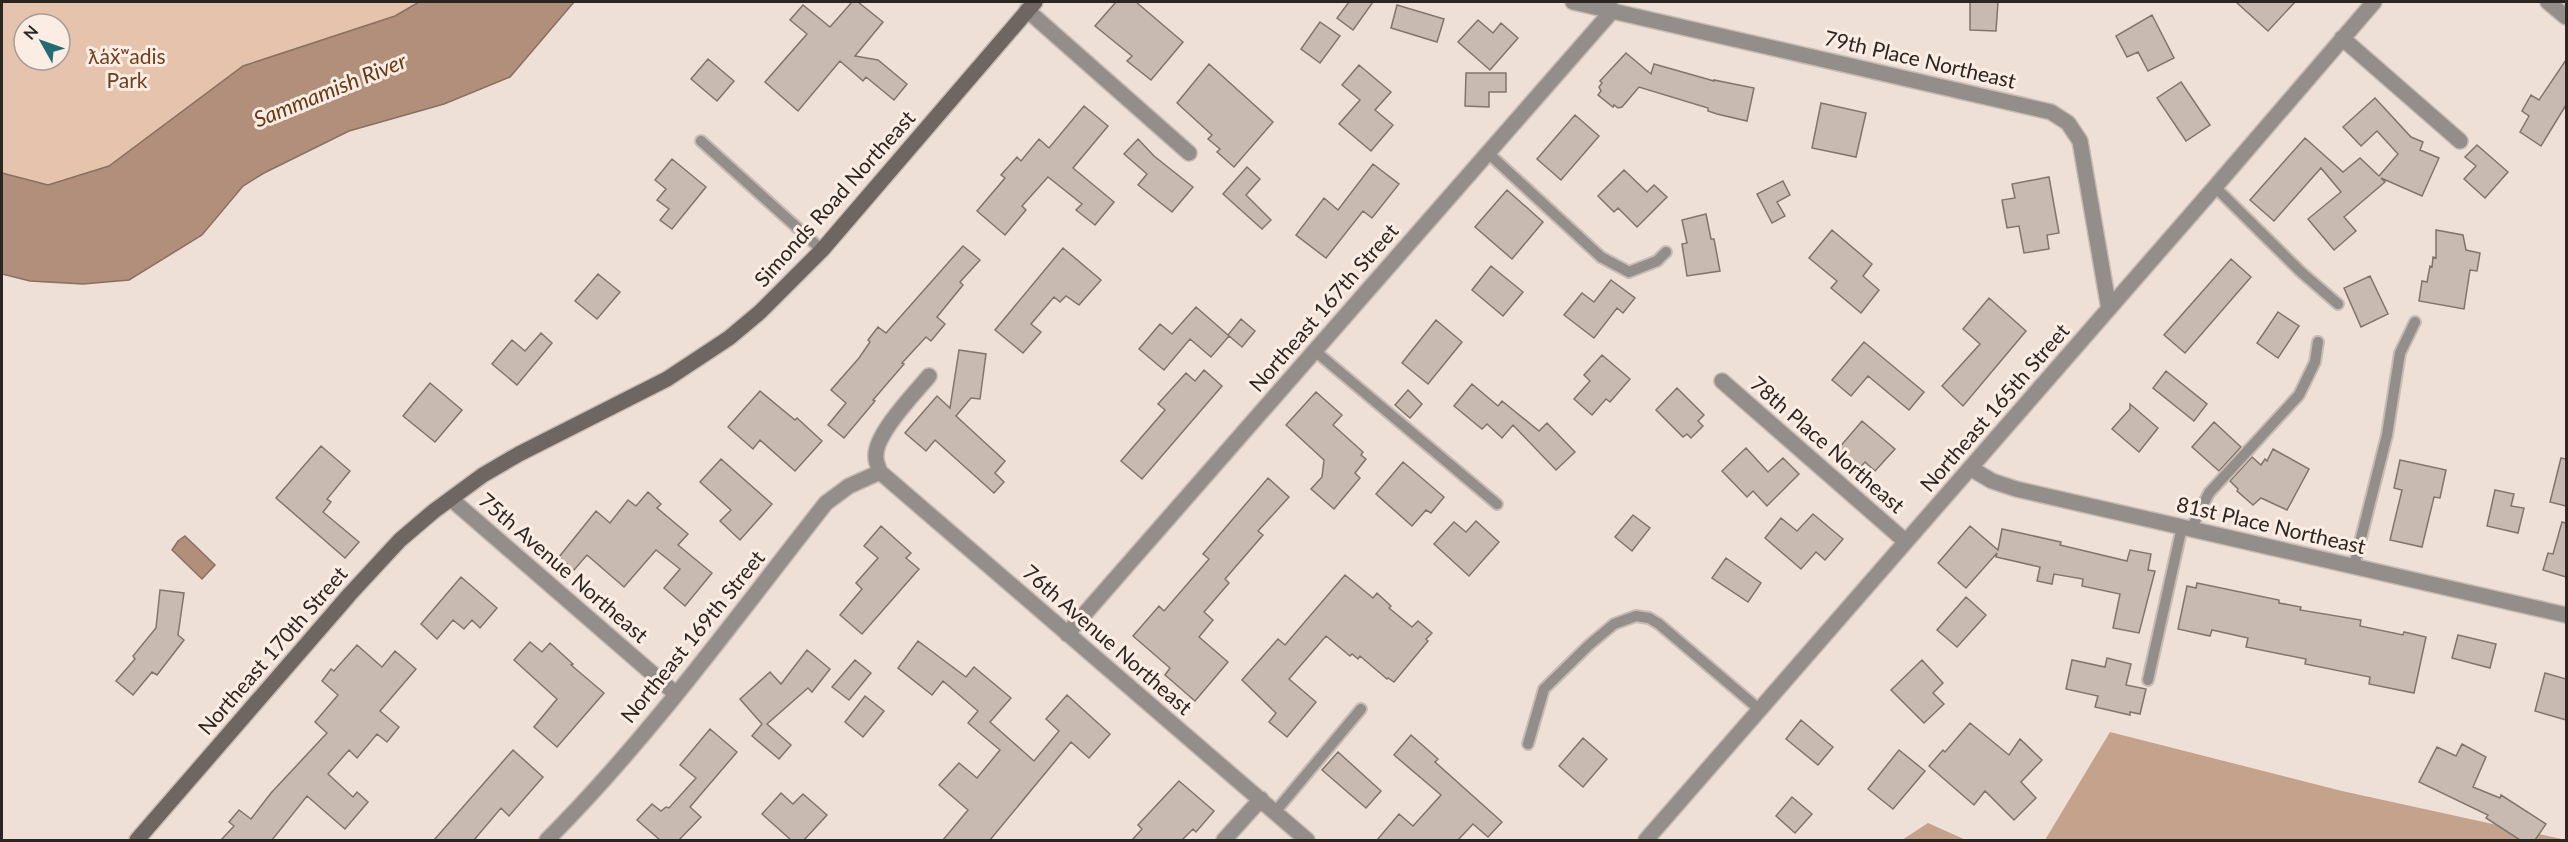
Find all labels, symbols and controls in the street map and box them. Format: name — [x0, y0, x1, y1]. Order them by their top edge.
north arrow — [12, 12, 72, 72]
text: N — [19, 21, 41, 43]
street label: 79th Place Northeast — [1822, 24, 2019, 93]
park label: ƛ̕ax̌ʷadis Park — [88, 43, 166, 92]
water label: Sammamish River — [250, 46, 411, 132]
street label: Simonds Road Northeast — [748, 105, 920, 291]
street label: Northeast 167th Street — [1243, 218, 1403, 396]
street label: Northeast 165th Street — [1914, 318, 2074, 496]
street label: 78th Place Northeast — [1746, 370, 1910, 518]
street label: 75th Avenue Northeast — [474, 487, 654, 647]
street label: 81st Place Northeast — [2174, 491, 2369, 559]
street label: Northeast 169th Street — [615, 544, 769, 727]
street label: 76th Avenue Northeast — [1018, 559, 1198, 719]
street label: Northeast 170th Street — [192, 561, 352, 739]

